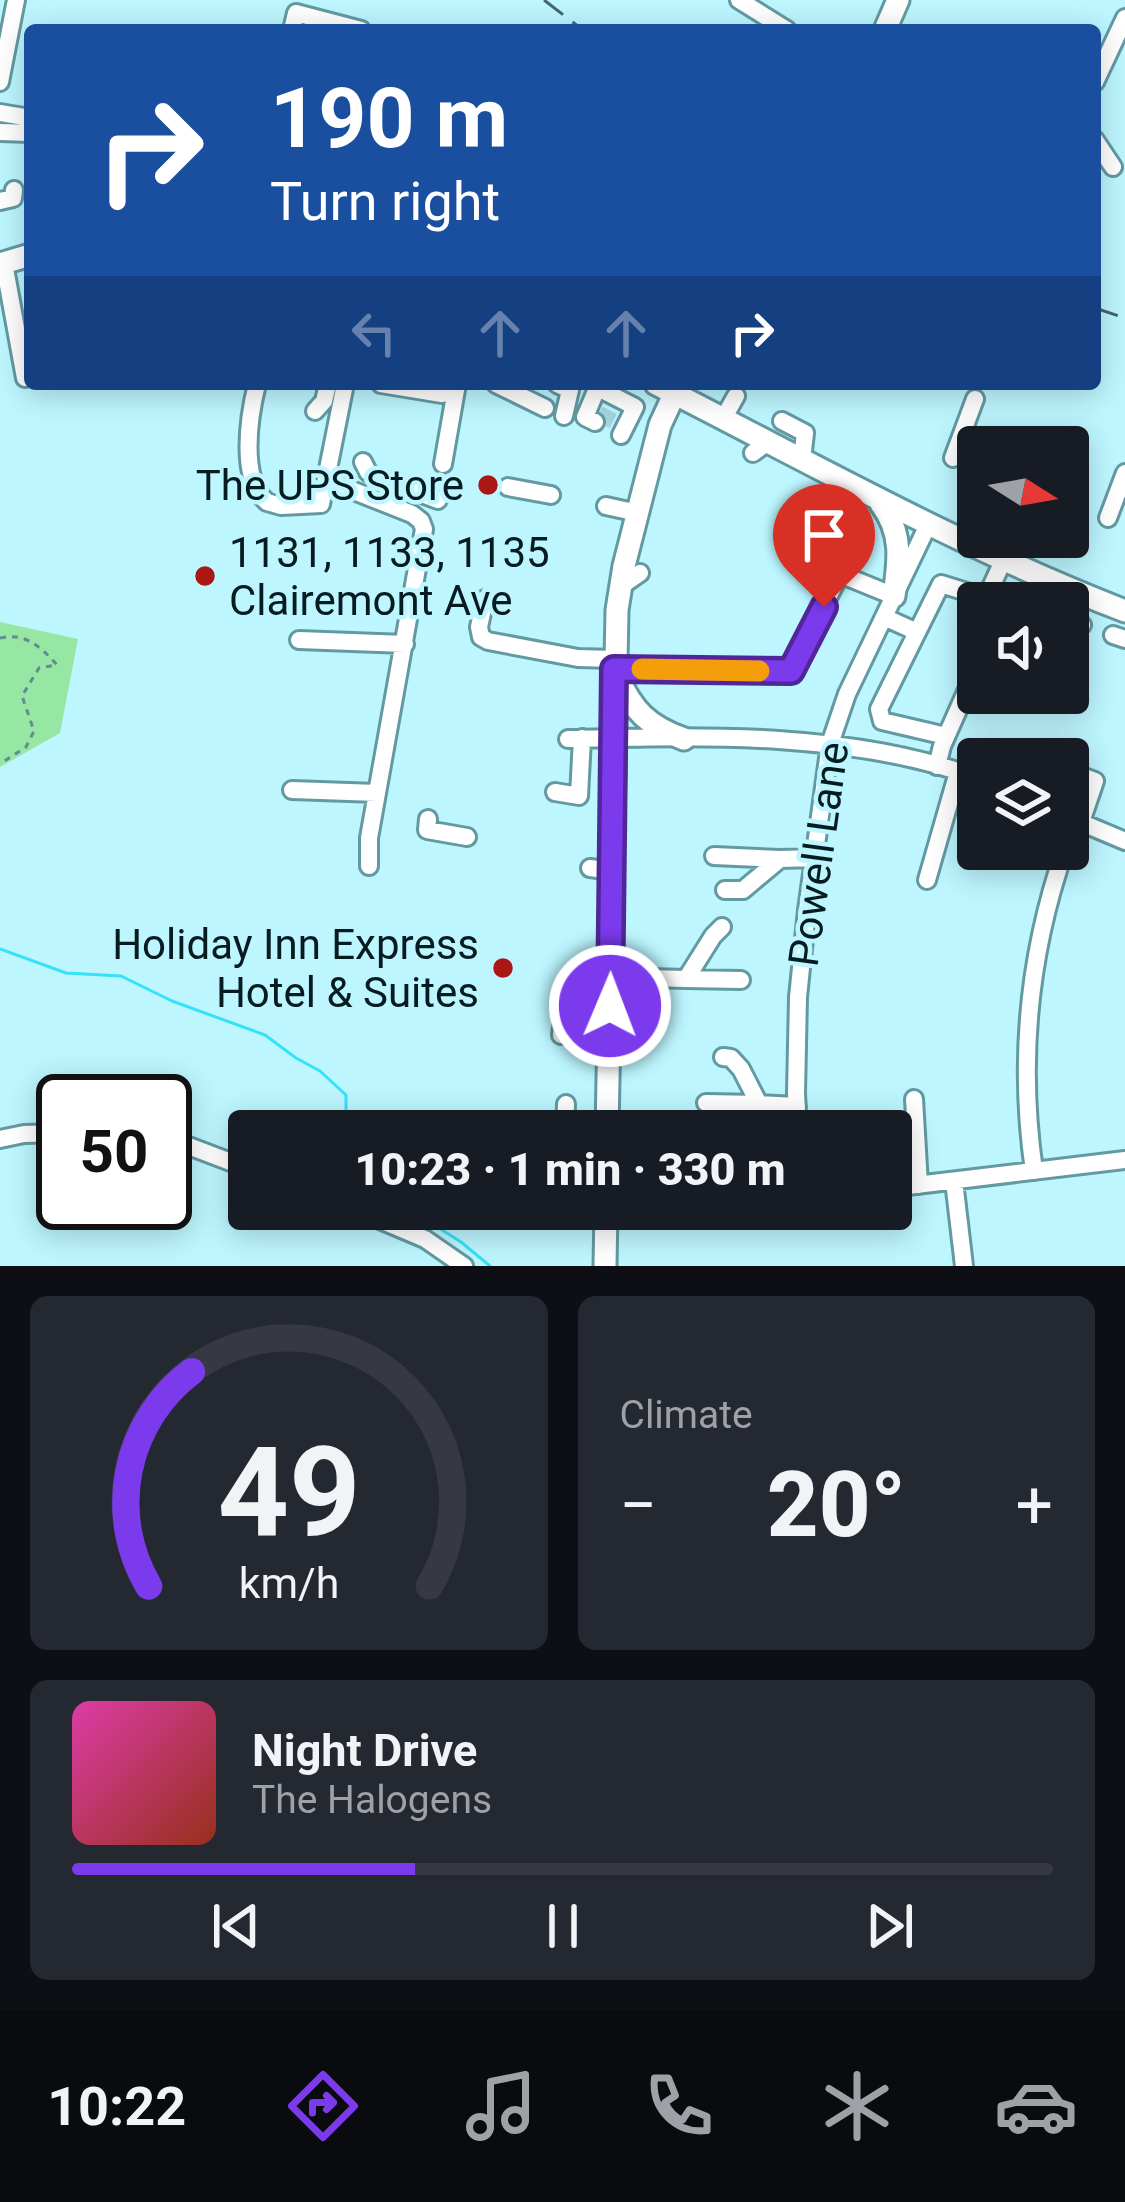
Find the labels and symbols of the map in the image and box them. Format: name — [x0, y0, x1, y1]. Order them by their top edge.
north arrow — [957, 426, 1089, 558]
place label: The UPS Store — [196, 461, 464, 510]
marker: The UPS Store — [475, 472, 501, 498]
pin — [773, 484, 875, 607]
place label: 1131, 1133, 1135 Clairemont Ave — [229, 528, 550, 625]
marker: 1131, 1133, 1135 Clairemont Ave — [192, 563, 218, 589]
street label: Powell Lane — [779, 739, 858, 969]
place label: Holiday Inn Express Hotel & Suites — [112, 920, 479, 1017]
position arrow — [547, 943, 673, 1069]
marker: Holiday Inn Express Hotel & Suites — [490, 955, 516, 981]
speed limit sign: 50 — [36, 1074, 192, 1230]

